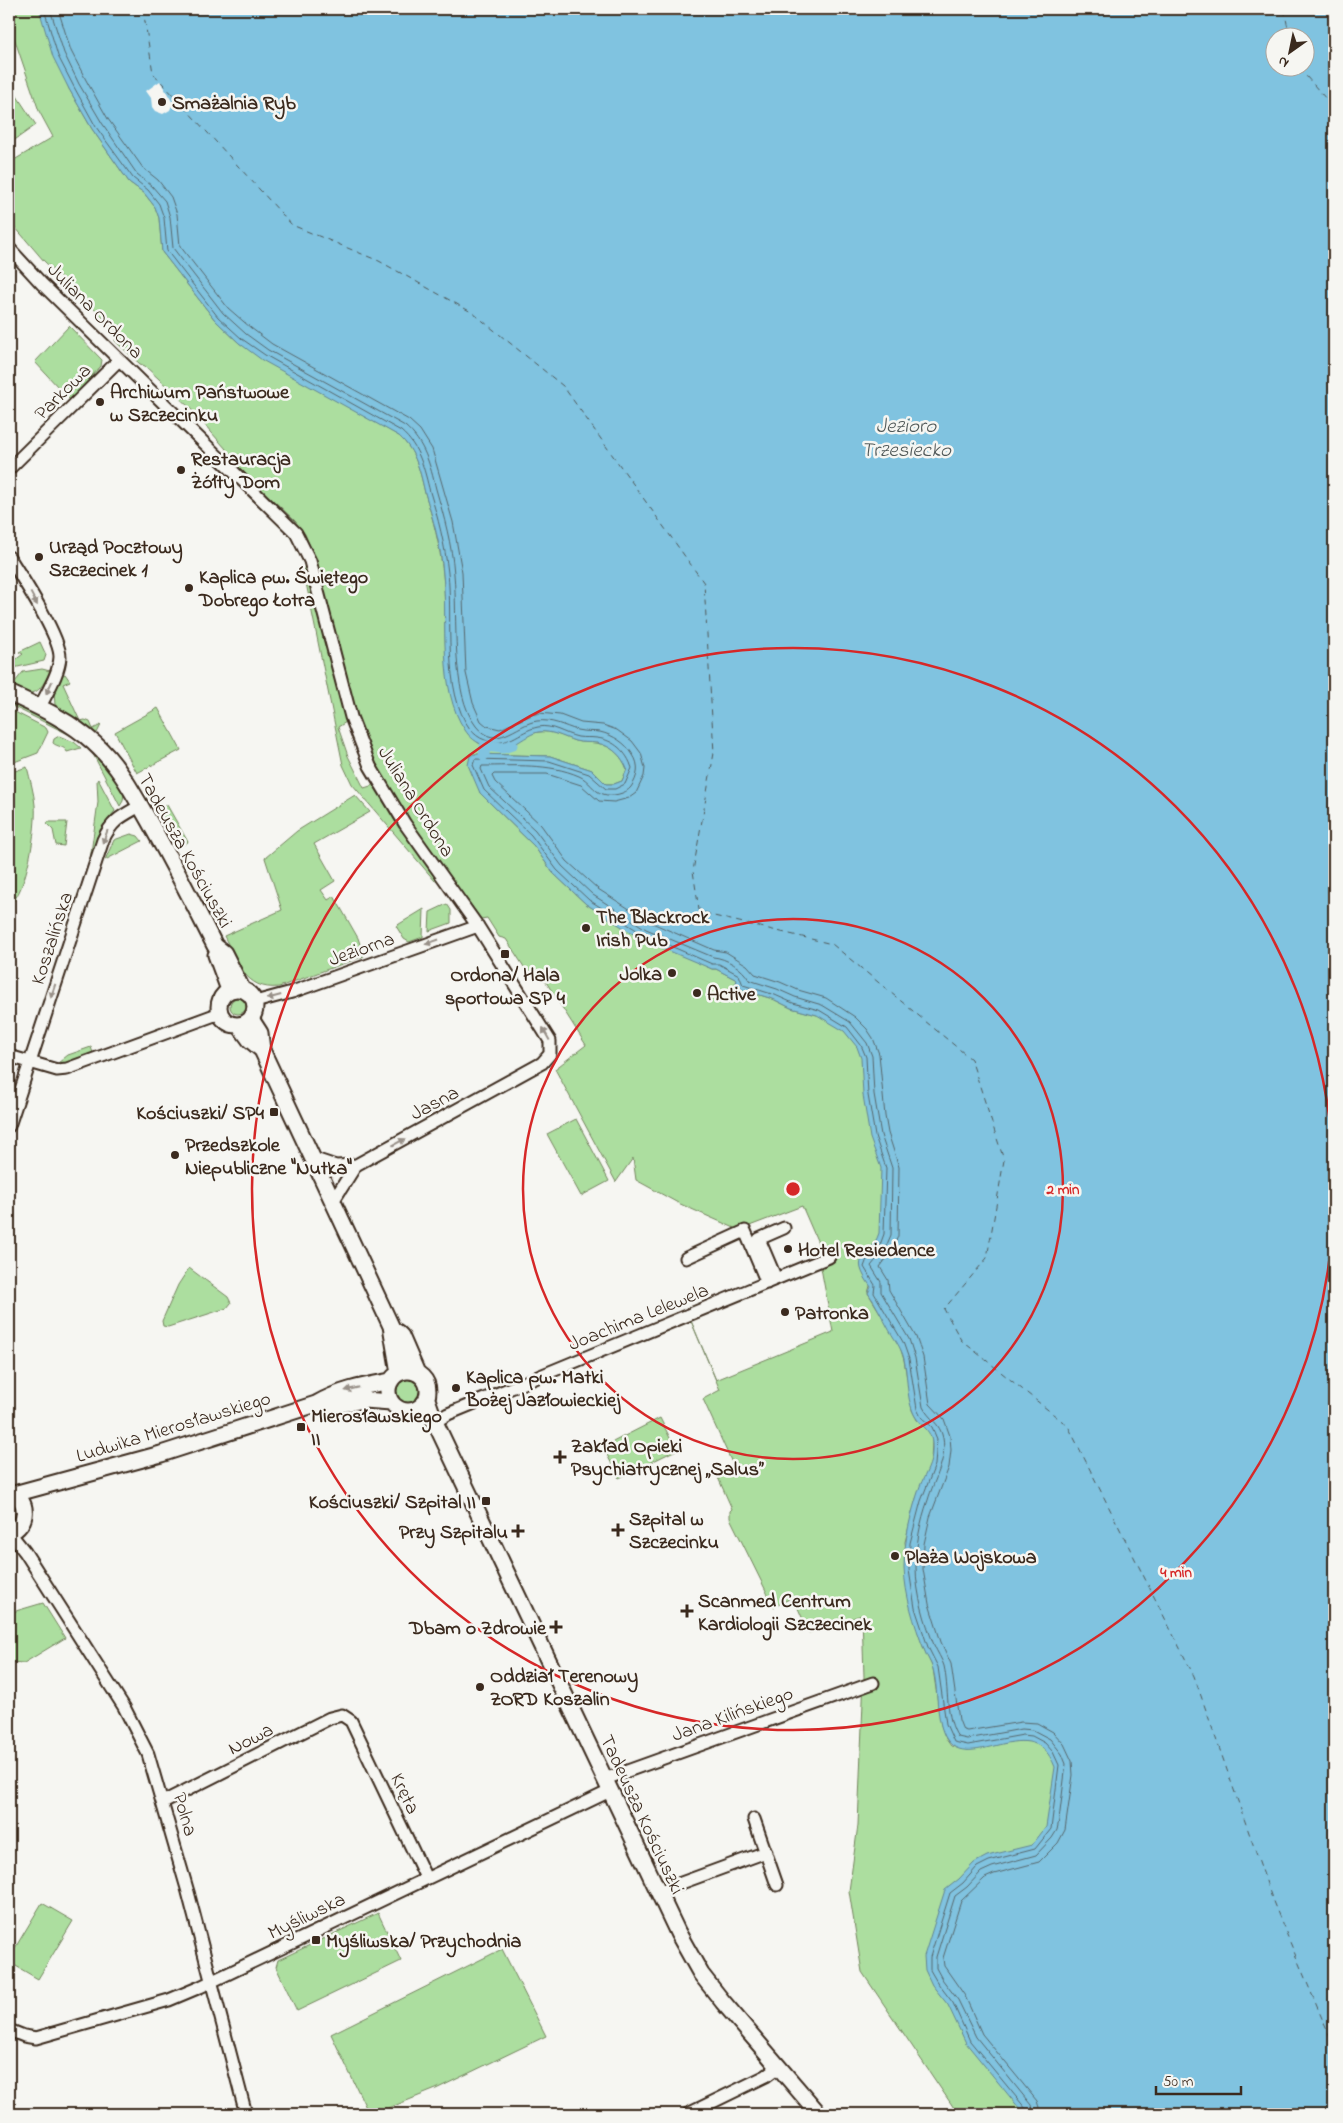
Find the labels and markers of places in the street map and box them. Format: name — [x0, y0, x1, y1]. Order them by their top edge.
place label: Smażalnia Ryb — [172, 90, 296, 120]
marker: Smażalnia Ryb — [156, 96, 168, 108]
place label: Archiwum Państwowe w Szczecinku — [110, 379, 290, 431]
marker: Archiwum Państwowe w Szczecinku — [94, 396, 106, 408]
place label: Restauracja Żółty Dom — [191, 446, 291, 499]
marker: Restauracja Żółty Dom — [175, 464, 187, 476]
place label: Urząd Pocztowy Szczecinek 1 — [49, 534, 183, 586]
marker: Urząd Pocztowy Szczecinek 1 — [33, 551, 45, 563]
place label: Kaplica pw. Świętego Dobrego Łotra — [198, 564, 368, 617]
marker: Kaplica pw. Świętego Dobrego Łotra — [183, 582, 195, 594]
place label: The Blackrock Irish Pub — [596, 904, 710, 956]
marker: The Blackrock Irish Pub — [580, 922, 592, 934]
marker: Ordona/ Hala sportowa SP 4 — [499, 948, 511, 960]
place label: Jolka — [620, 961, 662, 990]
place label: Ordona/ Hala sportowa SP 4 — [445, 962, 566, 1014]
marker: Jolka — [666, 967, 678, 979]
place label: Active — [707, 981, 757, 1010]
marker: Active — [691, 987, 703, 999]
place label: Kościuszki/ SP4 — [136, 1100, 265, 1129]
marker: Kościuszki/ SP4 — [268, 1106, 280, 1118]
place label: Przedszkole Niepubliczne "Nutka" — [185, 1132, 352, 1184]
marker: Przedszkole Niepubliczne "Nutka" — [169, 1149, 181, 1161]
centre of rings — [784, 1180, 802, 1198]
place label: Hotel Resiedence — [798, 1237, 936, 1266]
marker: Hotel Resiedence — [782, 1243, 794, 1255]
place label: Patronka — [795, 1300, 869, 1329]
marker: Patronka — [779, 1306, 791, 1318]
place label: Kaplica pw. Matki Bożej Jazłowieckiej — [465, 1364, 621, 1416]
marker: Kaplica pw. Matki Bożej Jazłowieckiej — [450, 1382, 462, 1394]
place label: Mierosławskiego II — [311, 1403, 442, 1455]
marker: Mierosławskiego II — [295, 1421, 307, 1433]
place label: Zakład Opieki Psychiatrycznej „Salus” — [571, 1433, 764, 1486]
marker: Zakład Opieki Psychiatrycznej „Salus” — [553, 1450, 567, 1464]
place label: Kościuszki/ Szpital II — [309, 1489, 476, 1518]
marker: Kościuszki/ Szpital II — [480, 1495, 492, 1507]
place label: Szpital w Szczecinku — [629, 1506, 719, 1558]
place label: Przy Szpitalu — [399, 1519, 508, 1549]
marker: Szpital w Szczecinku — [611, 1523, 625, 1537]
marker: Przy Szpitalu — [512, 1525, 524, 1537]
place label: Plaża Wojskowa — [905, 1544, 1037, 1573]
marker: Plaża Wojskowa — [889, 1550, 901, 1562]
place label: Scanmed Centrum Kardiologii Szczecinek — [698, 1588, 873, 1641]
marker: Scanmed Centrum Kardiologii Szczecinek — [680, 1604, 694, 1618]
place label: Dbam o Zdrowie — [408, 1615, 547, 1644]
marker: Dbam o Zdrowie — [550, 1621, 562, 1633]
place label: Oddział Terenowy ZORD Koszalin — [490, 1663, 638, 1715]
marker: Oddział Terenowy ZORD Koszalin — [474, 1681, 486, 1693]
place label: Myśliwska/ Przychodnia — [326, 1928, 522, 1958]
marker: Myśliwska/ Przychodnia — [310, 1934, 322, 1946]

